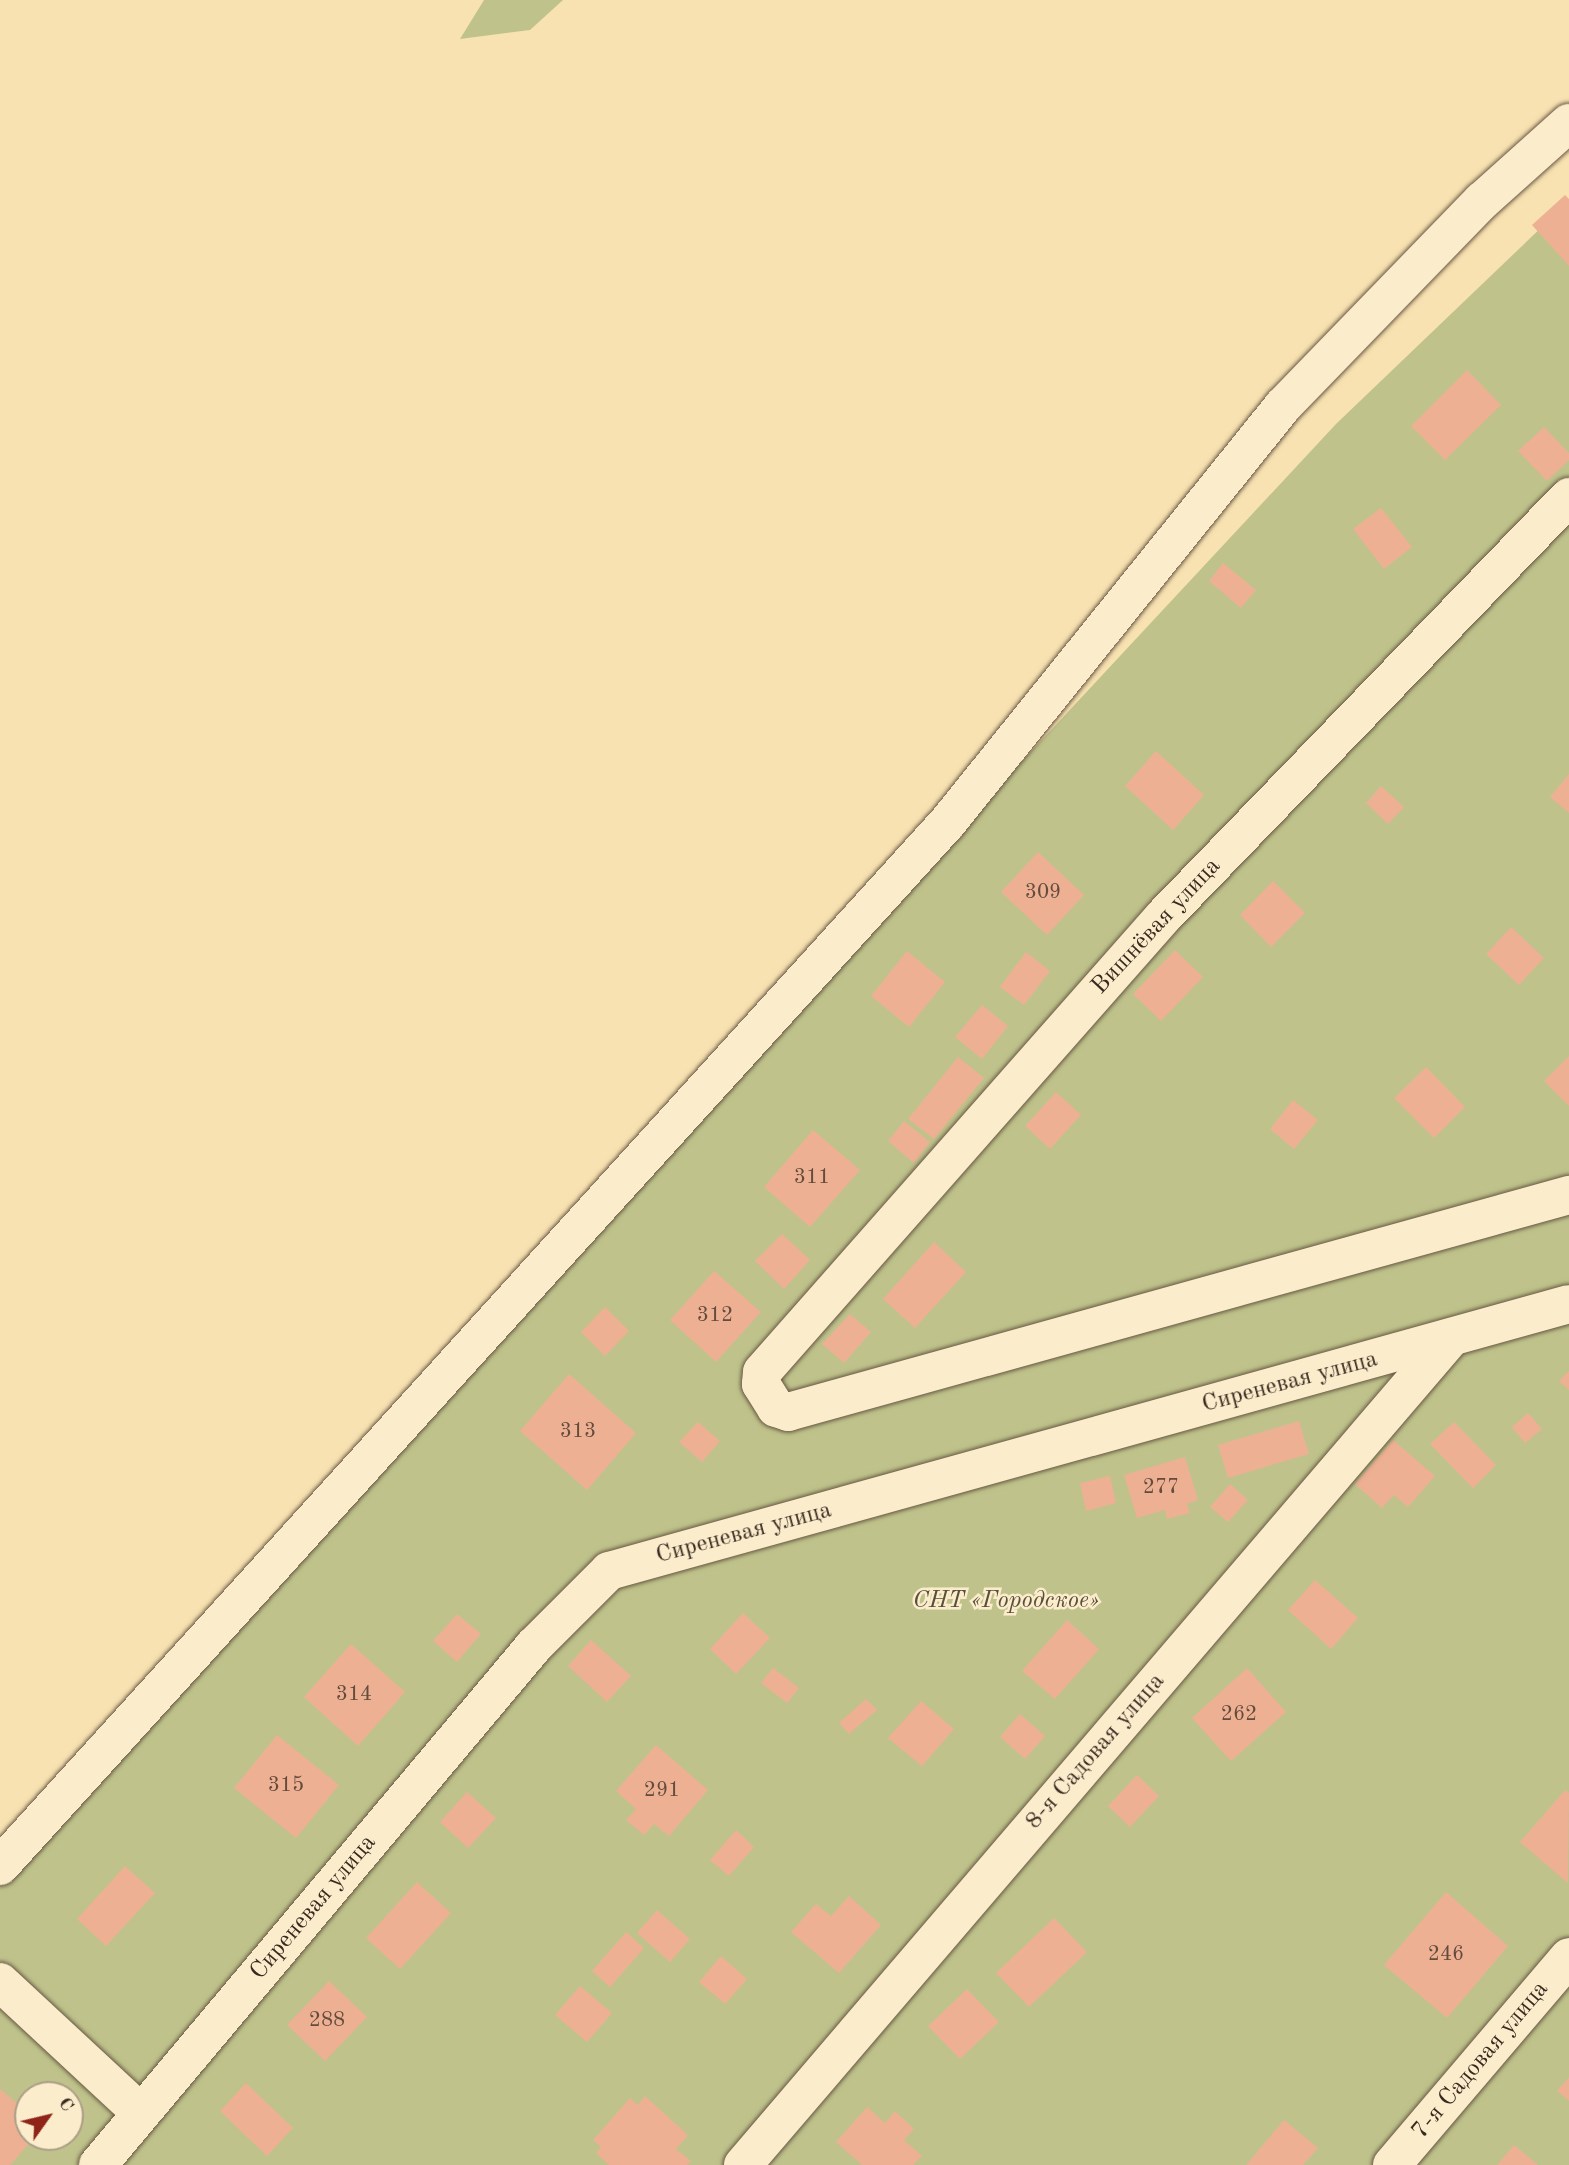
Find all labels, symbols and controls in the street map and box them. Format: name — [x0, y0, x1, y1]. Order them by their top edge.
street label: Вишнёвая улица — [1086, 853, 1228, 1001]
house number: 309 — [1025, 880, 1061, 906]
house number: 311 — [794, 1165, 830, 1191]
house number: 312 — [697, 1303, 733, 1329]
street label: Сиреневая улица — [1199, 1346, 1381, 1420]
house number: 313 — [560, 1419, 596, 1445]
house number: 277 — [1143, 1475, 1179, 1501]
street label: Сиреневая улица — [653, 1497, 835, 1571]
park label: СНТ «Городское» — [913, 1588, 1099, 1616]
street label: 8-я Садовая улица — [1020, 1668, 1172, 1836]
house number: 314 — [336, 1682, 372, 1708]
house number: 262 — [1221, 1702, 1257, 1728]
house number: 315 — [268, 1773, 304, 1799]
house number: 291 — [644, 1778, 680, 1804]
street label: Сиреневая улица — [245, 1830, 383, 1986]
house number: 246 — [1428, 1942, 1464, 1968]
street label: 7-я Садовая улица — [1406, 1976, 1556, 2146]
house number: 288 — [309, 2008, 345, 2034]
north arrow — [14, 2081, 84, 2151]
text: С — [54, 2095, 77, 2116]

